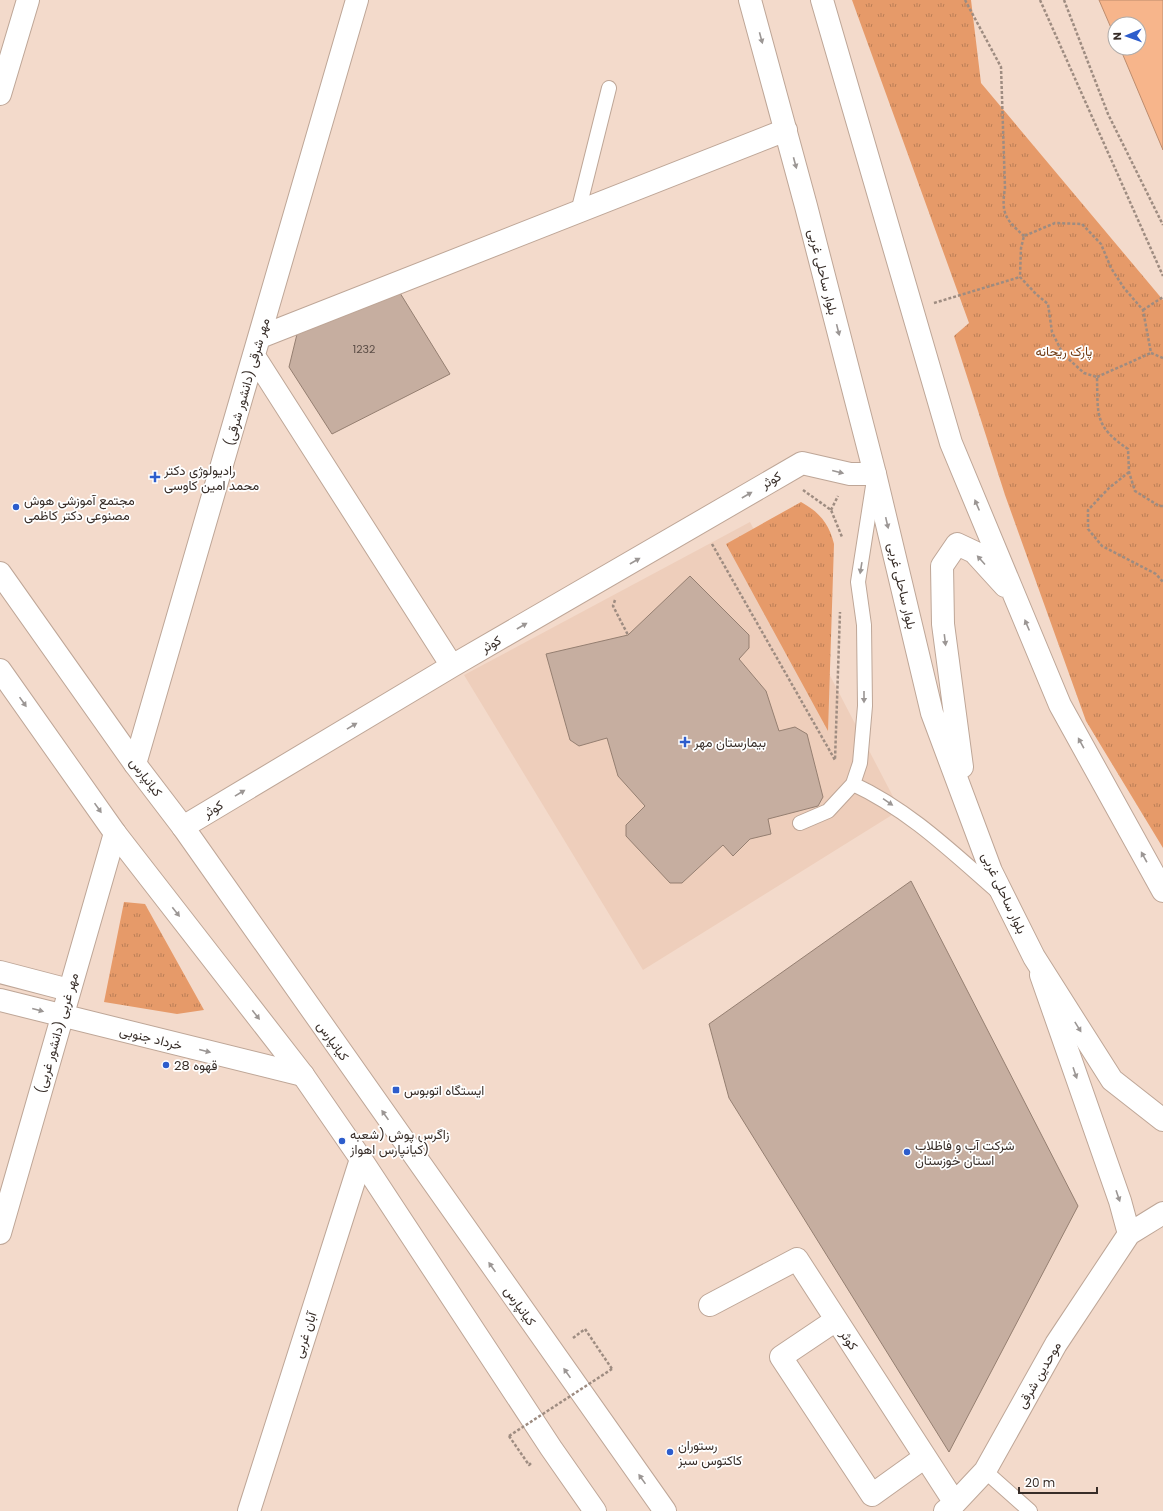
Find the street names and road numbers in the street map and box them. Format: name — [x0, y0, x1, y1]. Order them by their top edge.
street label: بلوار ساحلی غربی — [803, 227, 843, 317]
street label: مهر شرقی (دانشور شرقی) — [220, 316, 274, 448]
street label: کوثر — [756, 467, 785, 494]
street label: بلوار ساحلی غربی — [883, 541, 921, 631]
street label: کوثر — [476, 631, 505, 658]
street label: کیانپارس — [125, 754, 167, 801]
street label: کوثر — [198, 795, 227, 823]
street label: بلوار ساحلی غربی — [977, 849, 1031, 937]
street label: (دانشور غربی) مهر غربی — [31, 970, 83, 1096]
street label: کیانپارس — [312, 1017, 354, 1065]
street label: خرداد جنوبی — [118, 1021, 185, 1055]
street label: کیانپارس — [499, 1282, 541, 1330]
street label: آبان غربی — [289, 1309, 322, 1361]
street label: کوثر — [835, 1325, 863, 1354]
street label: موحدین شرقی — [1012, 1338, 1066, 1412]

